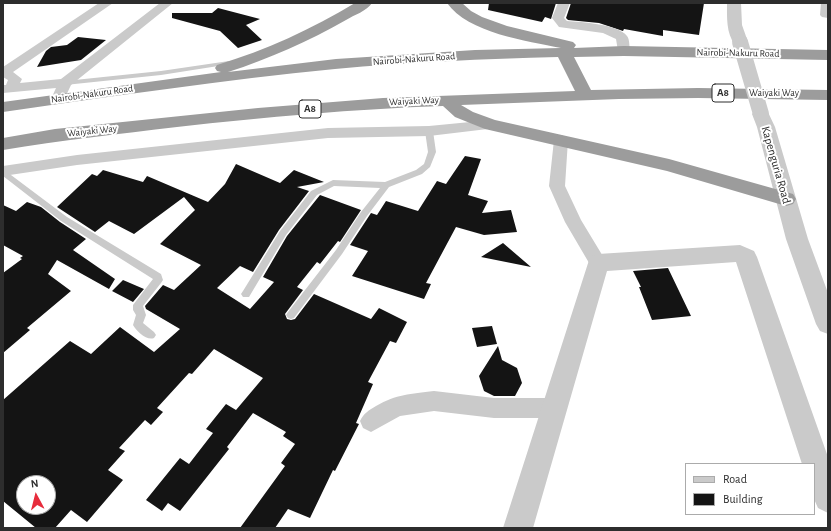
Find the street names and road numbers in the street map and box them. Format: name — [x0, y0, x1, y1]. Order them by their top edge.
street label: Nairobi-Nakuru Road — [696, 46, 780, 60]
street label: Nairobi-Nakuru Road — [372, 50, 456, 68]
street label: Nairobi-Nakuru Road — [50, 82, 134, 106]
road number: A8 — [712, 84, 734, 102]
street label: Waiyaki Way — [749, 87, 799, 99]
street label: Waiyaki Way — [389, 94, 439, 108]
road number: A8 — [299, 100, 321, 118]
street label: Waiyaki Way — [67, 122, 117, 140]
street label: Kapenguria Road — [758, 125, 794, 205]

